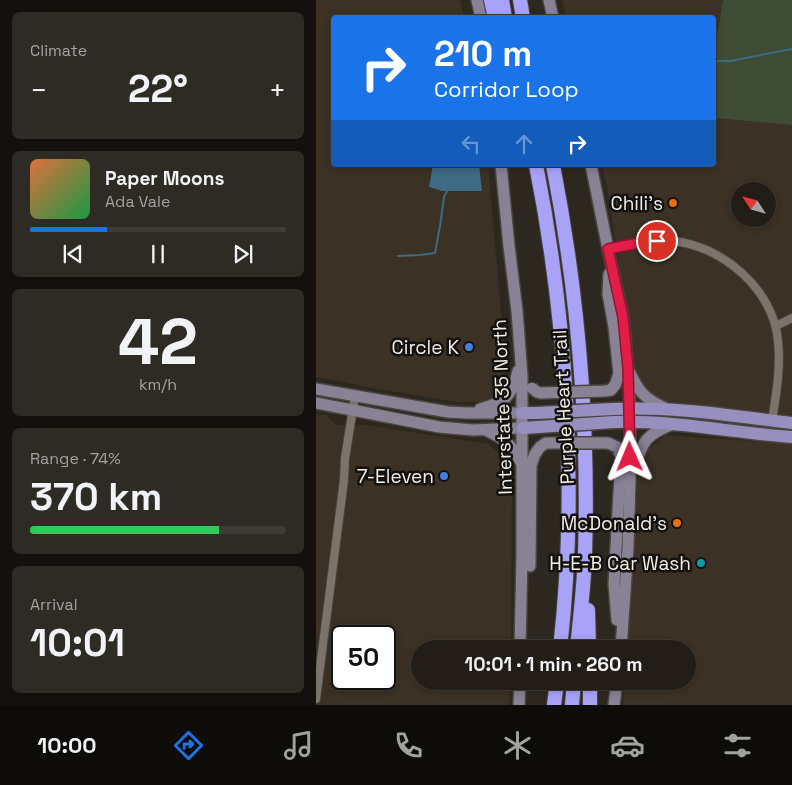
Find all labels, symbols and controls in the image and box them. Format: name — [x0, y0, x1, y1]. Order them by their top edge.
text: 210 m — [434, 32, 532, 76]
icon: right — [351, 35, 416, 100]
text: Climate — [30, 40, 87, 61]
text: 22° — [128, 65, 188, 113]
text: − — [30, 72, 47, 108]
text: + — [269, 72, 286, 108]
text: Corridor Loop — [434, 75, 579, 103]
icon: left — [457, 130, 485, 158]
icon: ahead — [510, 130, 538, 158]
icon: right — [563, 130, 591, 158]
text: Paper Moons — [105, 166, 224, 191]
north arrow — [731, 182, 776, 228]
map controls — [731, 182, 776, 227]
text: Ada Vale — [105, 191, 170, 212]
place label: Chili's — [610, 191, 663, 216]
marker: Chili's — [667, 197, 679, 209]
pin — [636, 220, 678, 262]
icon: arrive — [643, 227, 671, 255]
icon: previous — [59, 240, 87, 268]
icon: pause — [144, 240, 172, 268]
icon: next — [229, 240, 257, 268]
text: 42 — [118, 300, 198, 383]
street label: Interstate 35 North — [487, 319, 518, 495]
street label: Purple Heart Trail — [547, 329, 580, 485]
place label: Circle K — [392, 335, 459, 360]
marker: Circle K — [463, 341, 475, 353]
text: km/h — [139, 374, 177, 395]
position arrow — [603, 430, 655, 482]
text: Range · 74% — [30, 448, 121, 469]
place label: 7-Eleven — [357, 464, 434, 489]
marker: 7-Eleven — [438, 470, 450, 482]
text: 370 km — [30, 473, 162, 521]
place label: McDonald's — [561, 511, 667, 536]
marker: McDonald's — [671, 517, 683, 529]
place label: H-E-B Car Wash — [549, 551, 691, 576]
marker: H-E-B Car Wash — [695, 557, 707, 569]
text: Arrival — [30, 594, 78, 615]
text: 10:01 — [30, 619, 125, 667]
speed limit sign: 50 — [331, 625, 396, 690]
text: 10:01 · 1 min · 260 m — [465, 652, 642, 677]
icon: directions — [171, 728, 206, 763]
icon: music — [281, 728, 316, 763]
icon: phone — [391, 728, 426, 763]
icon: climate — [500, 728, 535, 763]
icon: car — [610, 728, 645, 763]
icon: filters — [720, 728, 755, 763]
text: 10:00 — [37, 731, 97, 759]

